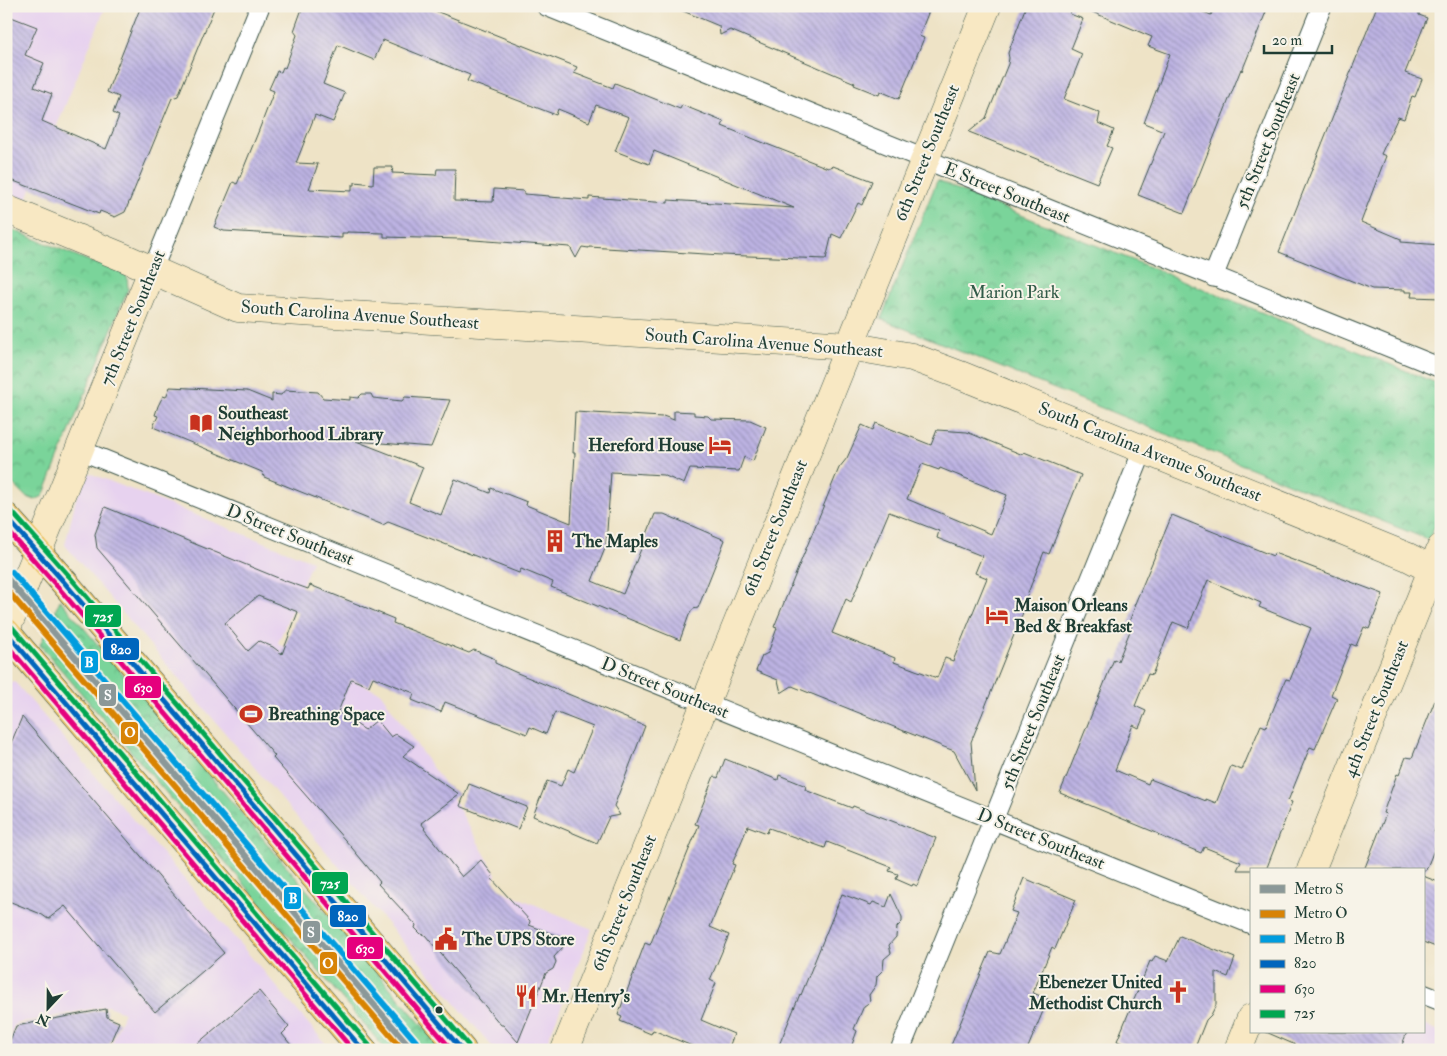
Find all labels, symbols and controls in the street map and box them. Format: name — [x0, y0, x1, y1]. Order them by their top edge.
scale bar — [1264, 22, 1332, 54]
text: 20 m — [1272, 31, 1302, 50]
street label: 5th Street Southeast — [1230, 70, 1306, 212]
street label: 6th Street Southeast — [889, 81, 965, 225]
street label: E Street Southeast — [941, 157, 1074, 229]
street label: 7th Street Southeast — [95, 246, 171, 389]
park label: Marion Park — [969, 281, 1060, 304]
street label: South Carolina Avenue Southeast — [240, 295, 480, 335]
street label: South Carolina Avenue Southeast — [644, 323, 884, 363]
street label: South Carolina Avenue Southeast — [1035, 397, 1265, 507]
place label: Southeast Neighborhood Library — [217, 402, 384, 446]
library icon: Southeast Neighborhood Library — [188, 410, 214, 436]
hotel icon: Hereford House — [707, 432, 733, 458]
place label: Hereford House — [588, 434, 704, 457]
street label: 6th Street Southeast — [737, 456, 813, 600]
street label: D Street Southeast — [223, 499, 357, 571]
building icon: The Maples — [542, 528, 568, 554]
place label: The Maples — [571, 530, 658, 553]
place label: Maison Orleans Bed & Breakfast — [1013, 594, 1132, 638]
hotel icon: Maison Orleans Bed & Breakfast — [984, 602, 1010, 628]
line badge: 725 — [84, 604, 122, 628]
text: 725 — [93, 608, 114, 625]
line badge: 820 — [102, 637, 140, 661]
street label: 4th Street Southeast — [1338, 637, 1414, 781]
text: 820 — [111, 641, 131, 658]
line badge: B — [80, 650, 99, 674]
street label: 5th Street Southeast — [995, 651, 1071, 793]
street label: D Street Southeast — [598, 652, 732, 724]
text: B — [84, 654, 94, 671]
line badge: 630 — [124, 675, 162, 699]
text: 630 — [133, 679, 153, 696]
line badge: S — [98, 683, 117, 707]
text: S — [104, 687, 112, 704]
sports icon: Breathing Space — [238, 701, 264, 727]
place label: Breathing Space — [268, 703, 385, 726]
line badge: O — [120, 721, 139, 745]
text: O — [124, 724, 136, 741]
street label: D Street Southeast — [974, 803, 1108, 875]
street label: 6th Street Southeast — [586, 831, 662, 975]
legend — [1250, 868, 1424, 1034]
line badge: 725 — [311, 871, 349, 895]
text: 725 — [320, 875, 341, 892]
text: Metro S — [1294, 880, 1344, 899]
line badge: B — [283, 886, 302, 910]
text: B — [288, 890, 298, 907]
line badge: 820 — [329, 904, 367, 928]
text: Metro O — [1294, 904, 1348, 923]
text: 820 — [338, 908, 358, 925]
line badge: S — [302, 920, 321, 944]
text: S — [307, 924, 315, 941]
public building icon: The UPS Store — [433, 926, 459, 952]
place label: The UPS Store — [461, 928, 575, 951]
text: Metro B — [1294, 930, 1345, 949]
line badge: 630 — [346, 936, 384, 960]
text: 630 — [355, 940, 375, 957]
line badge: O — [319, 951, 338, 975]
text: 820 — [1294, 954, 1316, 973]
text: O — [322, 955, 334, 972]
place label: Ebenezer United Methodist Church — [1028, 971, 1163, 1015]
church icon: Ebenezer United Methodist Church — [1165, 979, 1191, 1005]
text: 630 — [1294, 980, 1315, 999]
restaurant icon: Mr. Henry's — [513, 983, 539, 1009]
north arrow — [22, 984, 72, 1034]
place label: Mr. Henry's — [541, 985, 630, 1008]
text: 725 — [1294, 1004, 1315, 1023]
unlabelled marker — [434, 1005, 444, 1015]
text: N — [34, 1009, 53, 1030]

